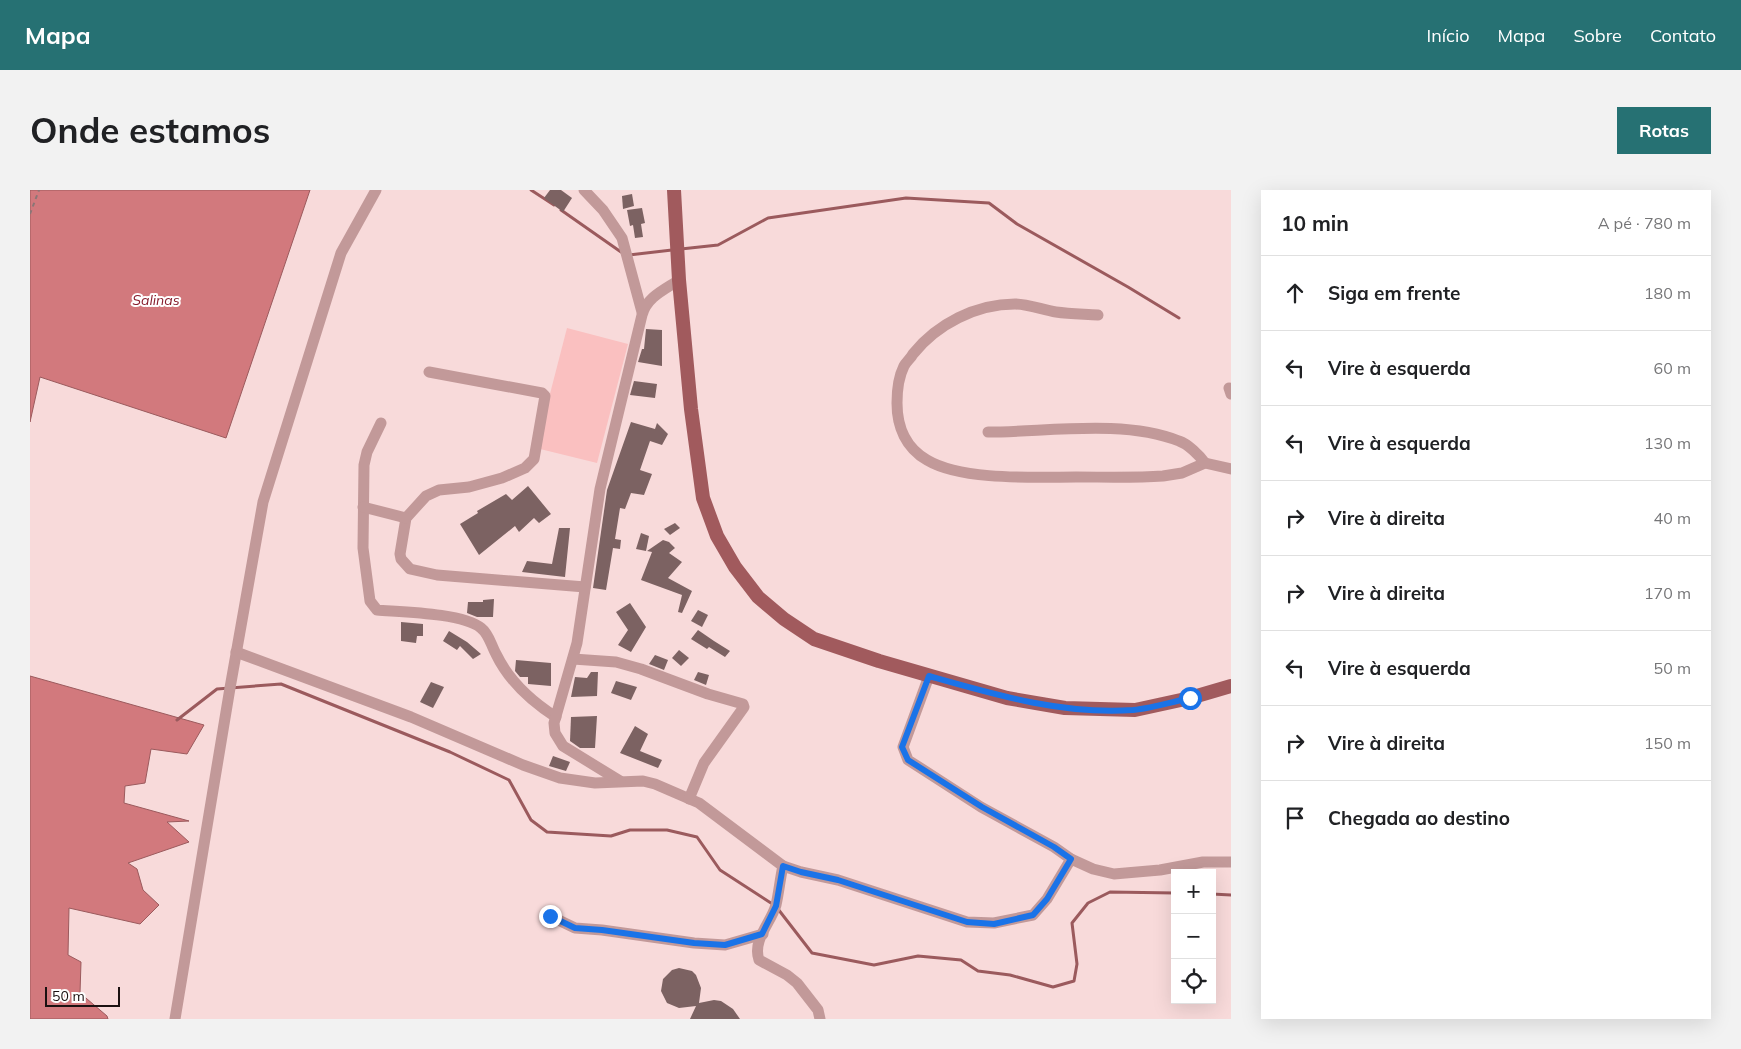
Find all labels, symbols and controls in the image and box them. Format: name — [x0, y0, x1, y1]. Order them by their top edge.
text: Mapa — [25, 20, 91, 50]
text: Início — [1427, 24, 1470, 47]
text: Mapa — [1498, 24, 1545, 47]
text: Sobre — [1573, 24, 1622, 47]
text: Contato — [1650, 24, 1716, 47]
button: Rotas — [1617, 107, 1711, 154]
text: Onde estamos — [30, 108, 270, 152]
text: 10 min — [1281, 210, 1349, 236]
text: A pé · 780 m — [1598, 213, 1691, 233]
icon: ahead — [1281, 279, 1309, 307]
text: Siga em frente — [1328, 281, 1460, 305]
text: 180 m — [1644, 283, 1691, 303]
water label: Salinas — [132, 291, 180, 309]
icon: left — [1281, 354, 1309, 382]
text: Vire à esquerda — [1328, 356, 1471, 380]
text: 60 m — [1654, 358, 1691, 378]
icon: left — [1281, 429, 1309, 457]
text: Vire à esquerda — [1328, 431, 1471, 455]
text: 130 m — [1644, 433, 1691, 453]
icon: right — [1281, 504, 1309, 532]
text: Vire à direita — [1328, 506, 1445, 530]
text: 40 m — [1654, 508, 1691, 528]
icon: right — [1281, 579, 1309, 607]
text: Vire à direita — [1328, 581, 1445, 605]
text: 170 m — [1644, 583, 1691, 603]
icon: left — [1281, 654, 1309, 682]
text: Vire à esquerda — [1328, 656, 1471, 680]
text: 50 m — [1654, 658, 1691, 678]
route start — [1179, 687, 1202, 710]
icon: right — [1281, 729, 1309, 757]
text: Vire à direita — [1328, 731, 1445, 755]
text: 150 m — [1644, 733, 1691, 753]
icon: arrive — [1281, 804, 1309, 832]
text: Chegada ao destino — [1328, 806, 1510, 830]
map controls — [1171, 869, 1216, 1004]
button: + — [1171, 869, 1216, 914]
route end — [539, 905, 562, 928]
button: − — [1171, 914, 1216, 959]
button: locate — [1171, 959, 1216, 1004]
scale bar — [45, 984, 120, 1007]
text: 50 m — [52, 987, 85, 1005]

